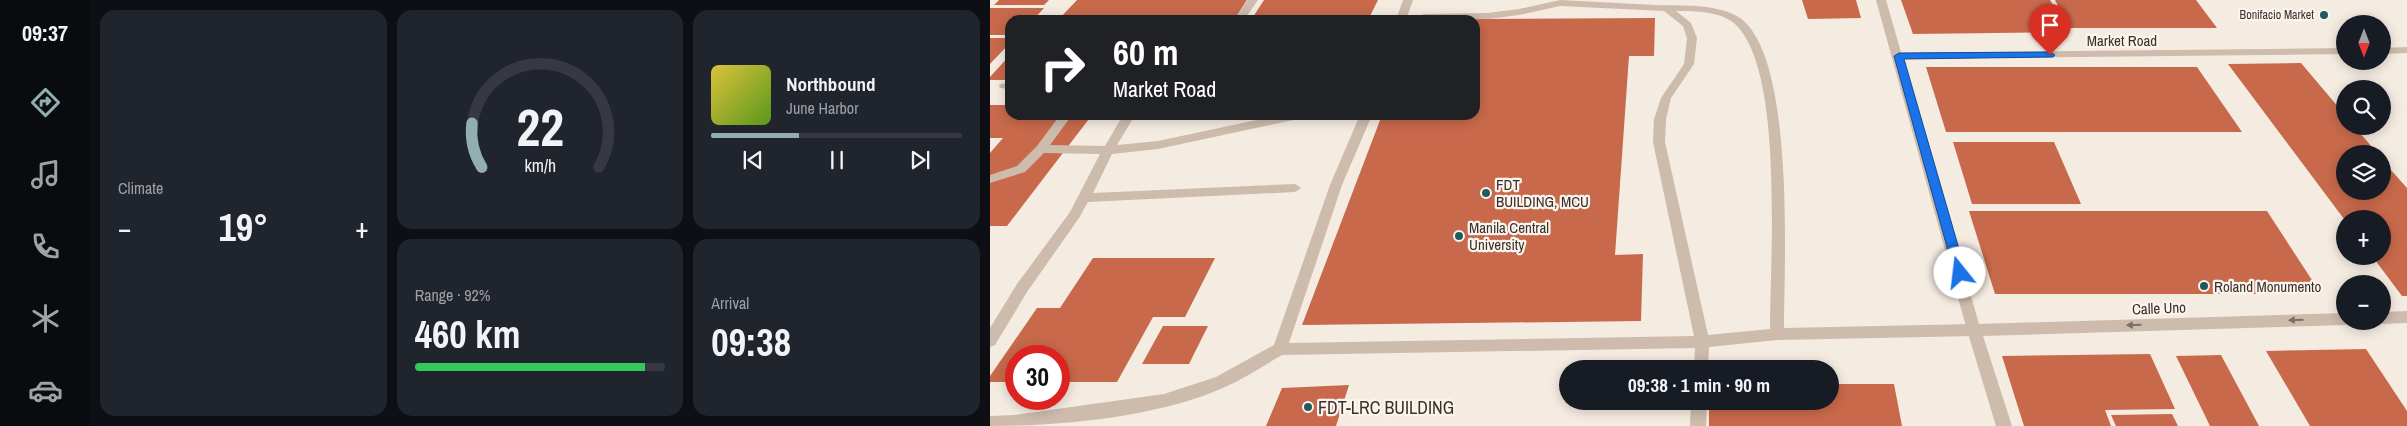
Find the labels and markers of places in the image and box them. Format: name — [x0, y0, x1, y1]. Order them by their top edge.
pin — [2029, 4, 2071, 55]
place label: Bonifacio Market — [2240, 7, 2314, 23]
marker: Bonifacio Market — [2318, 9, 2330, 21]
place label: FDT BUILDING, MCU — [1496, 174, 1589, 212]
marker: FDT BUILDING, MCU — [1480, 187, 1492, 199]
place label: Manila Central University — [1469, 217, 1549, 255]
marker: Manila Central University — [1453, 230, 1465, 242]
place label: Roland Monumento — [2214, 276, 2322, 297]
marker: Roland Monumento — [2198, 280, 2210, 292]
place label: FDT-LRC BUILDING — [1318, 395, 1454, 420]
marker: FDT-LRC BUILDING — [1302, 401, 1314, 413]

